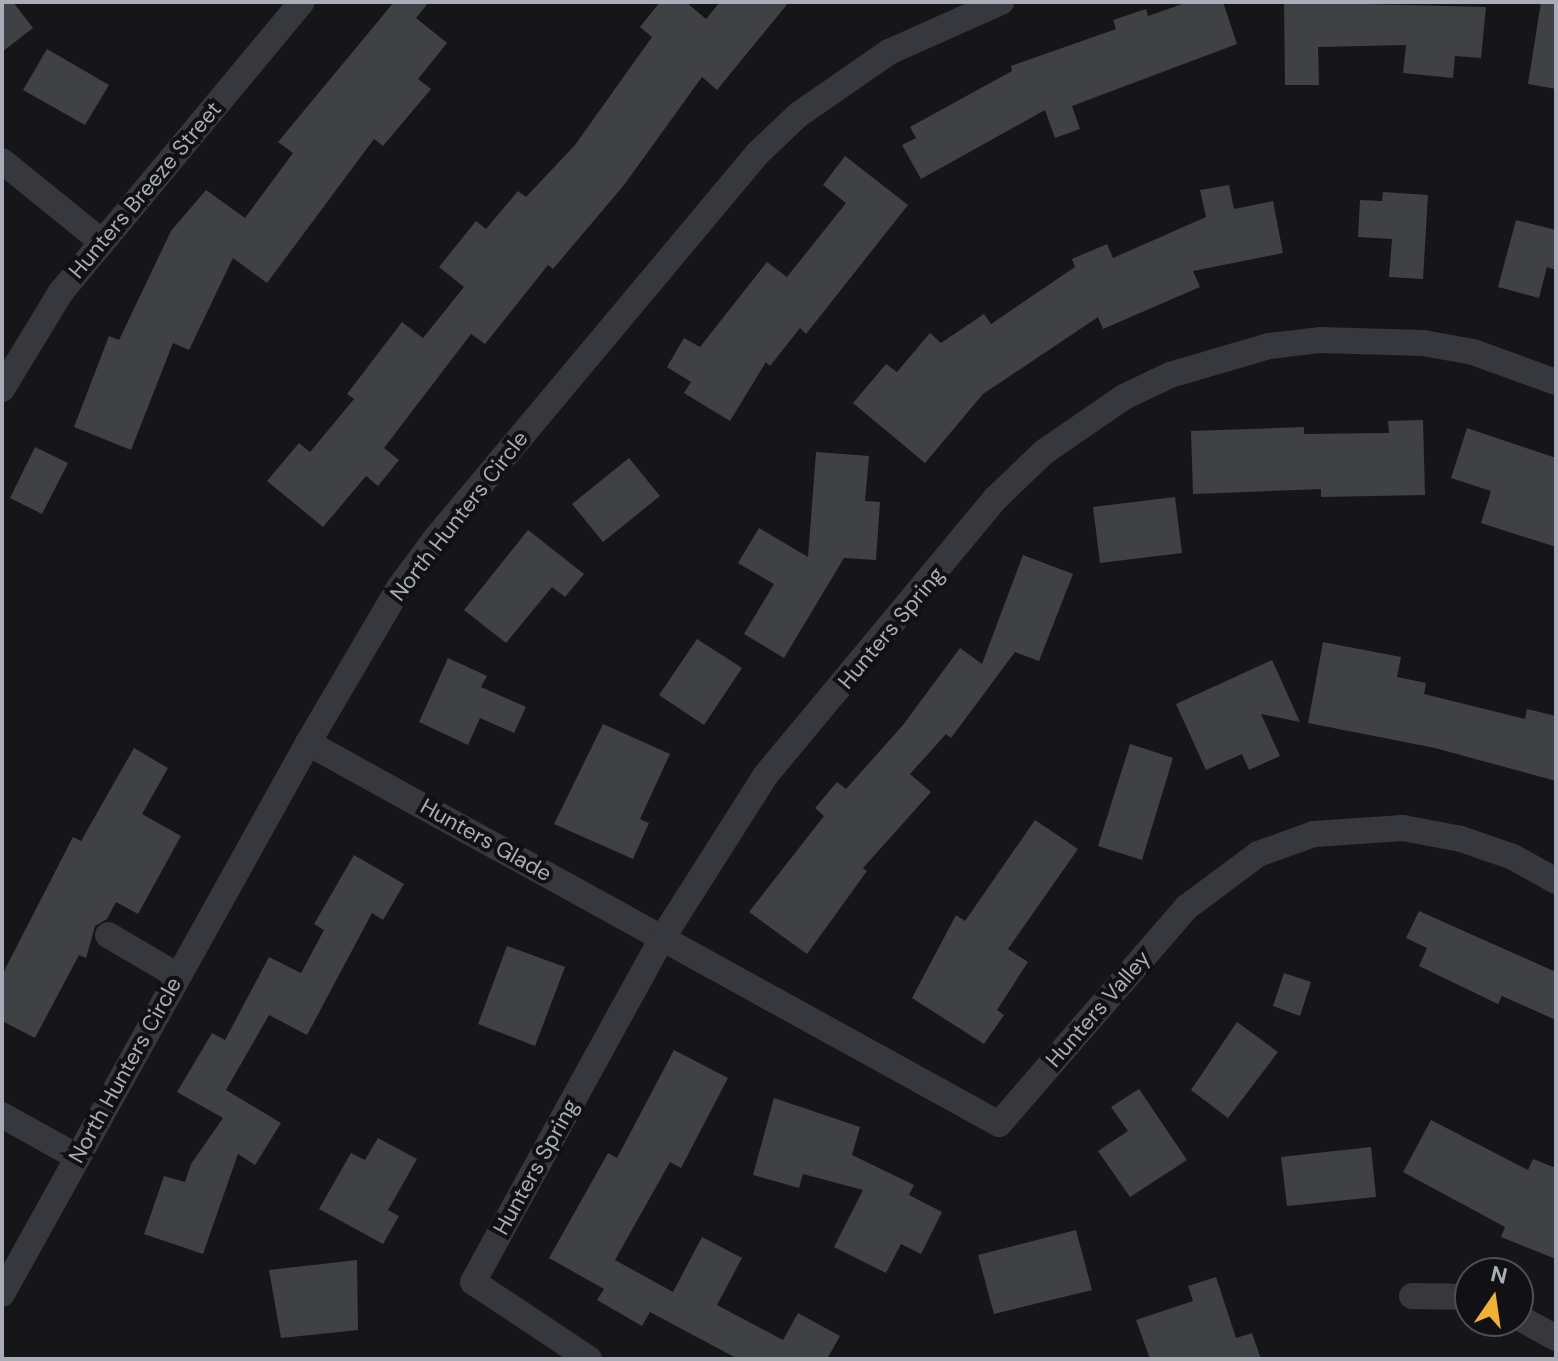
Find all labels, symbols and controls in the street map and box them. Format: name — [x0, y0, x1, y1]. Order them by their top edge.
street label: Hunters Breeze Street — [63, 96, 227, 284]
street label: North Hunters Circle — [384, 426, 534, 606]
street label: Hunters Spring — [832, 562, 950, 694]
street label: Hunters Glade — [416, 793, 556, 887]
street label: Hunters Valley — [1040, 945, 1156, 1073]
street label: North Hunters Circle — [63, 972, 187, 1168]
street label: Hunters Spring — [488, 1095, 584, 1239]
north arrow — [1454, 1257, 1534, 1337]
text: N — [1488, 1259, 1510, 1291]

